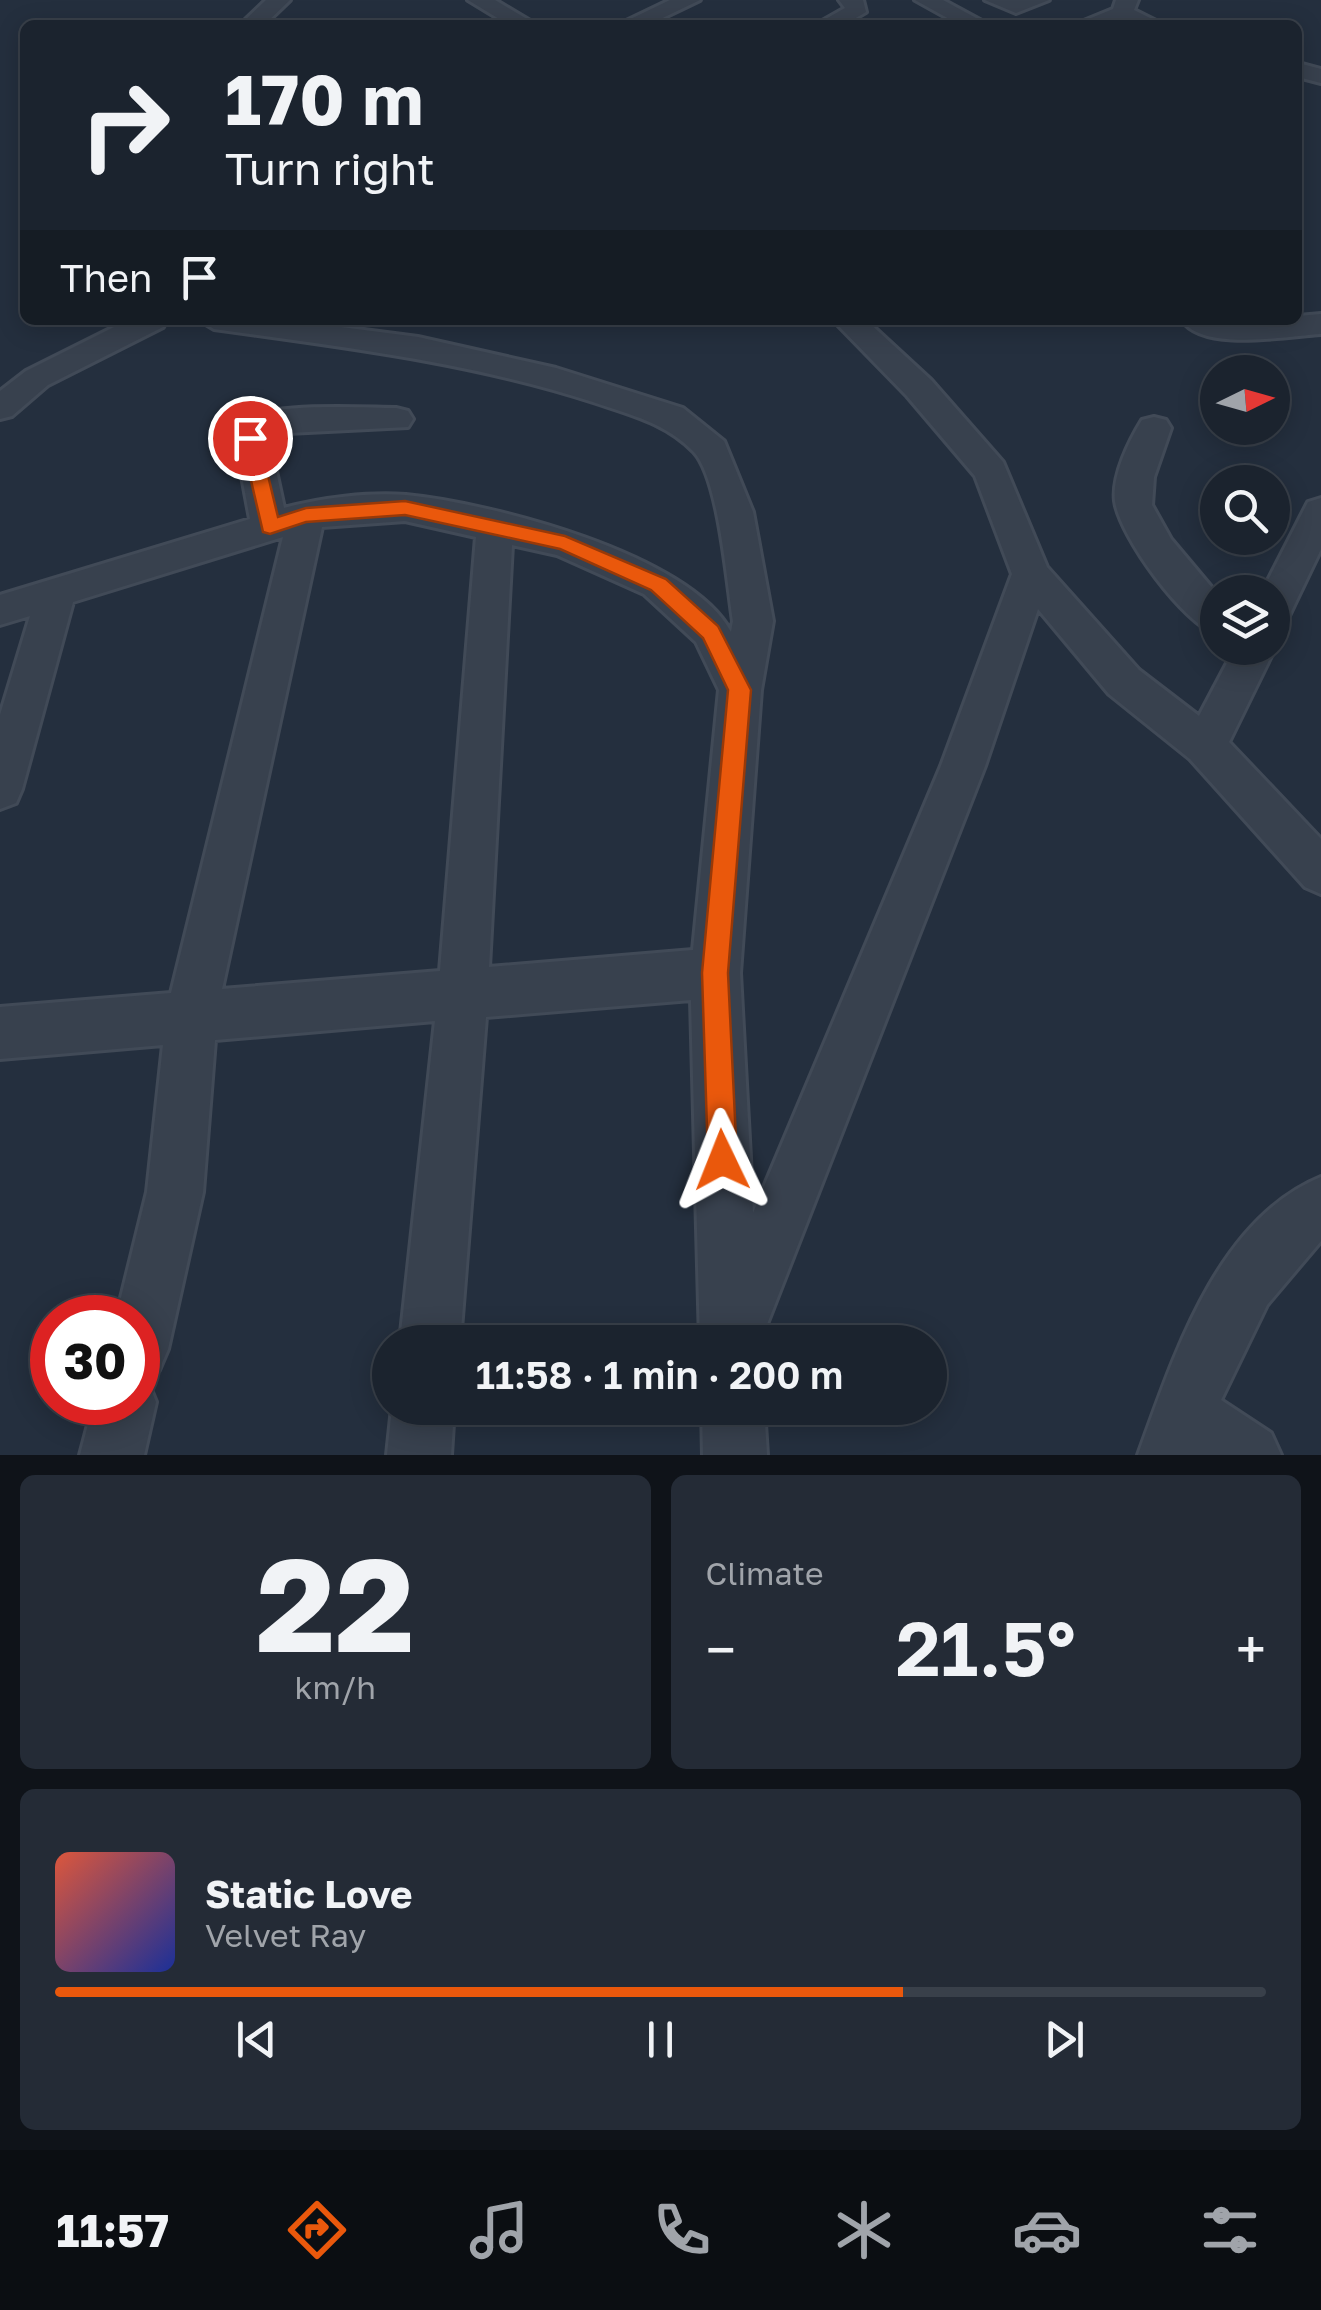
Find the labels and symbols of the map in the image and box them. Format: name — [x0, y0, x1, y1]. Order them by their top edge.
north arrow — [1200, 355, 1290, 445]
pin — [208, 396, 293, 481]
position arrow — [670, 1108, 774, 1212]
speed limit sign: 30 — [30, 1295, 160, 1425]

